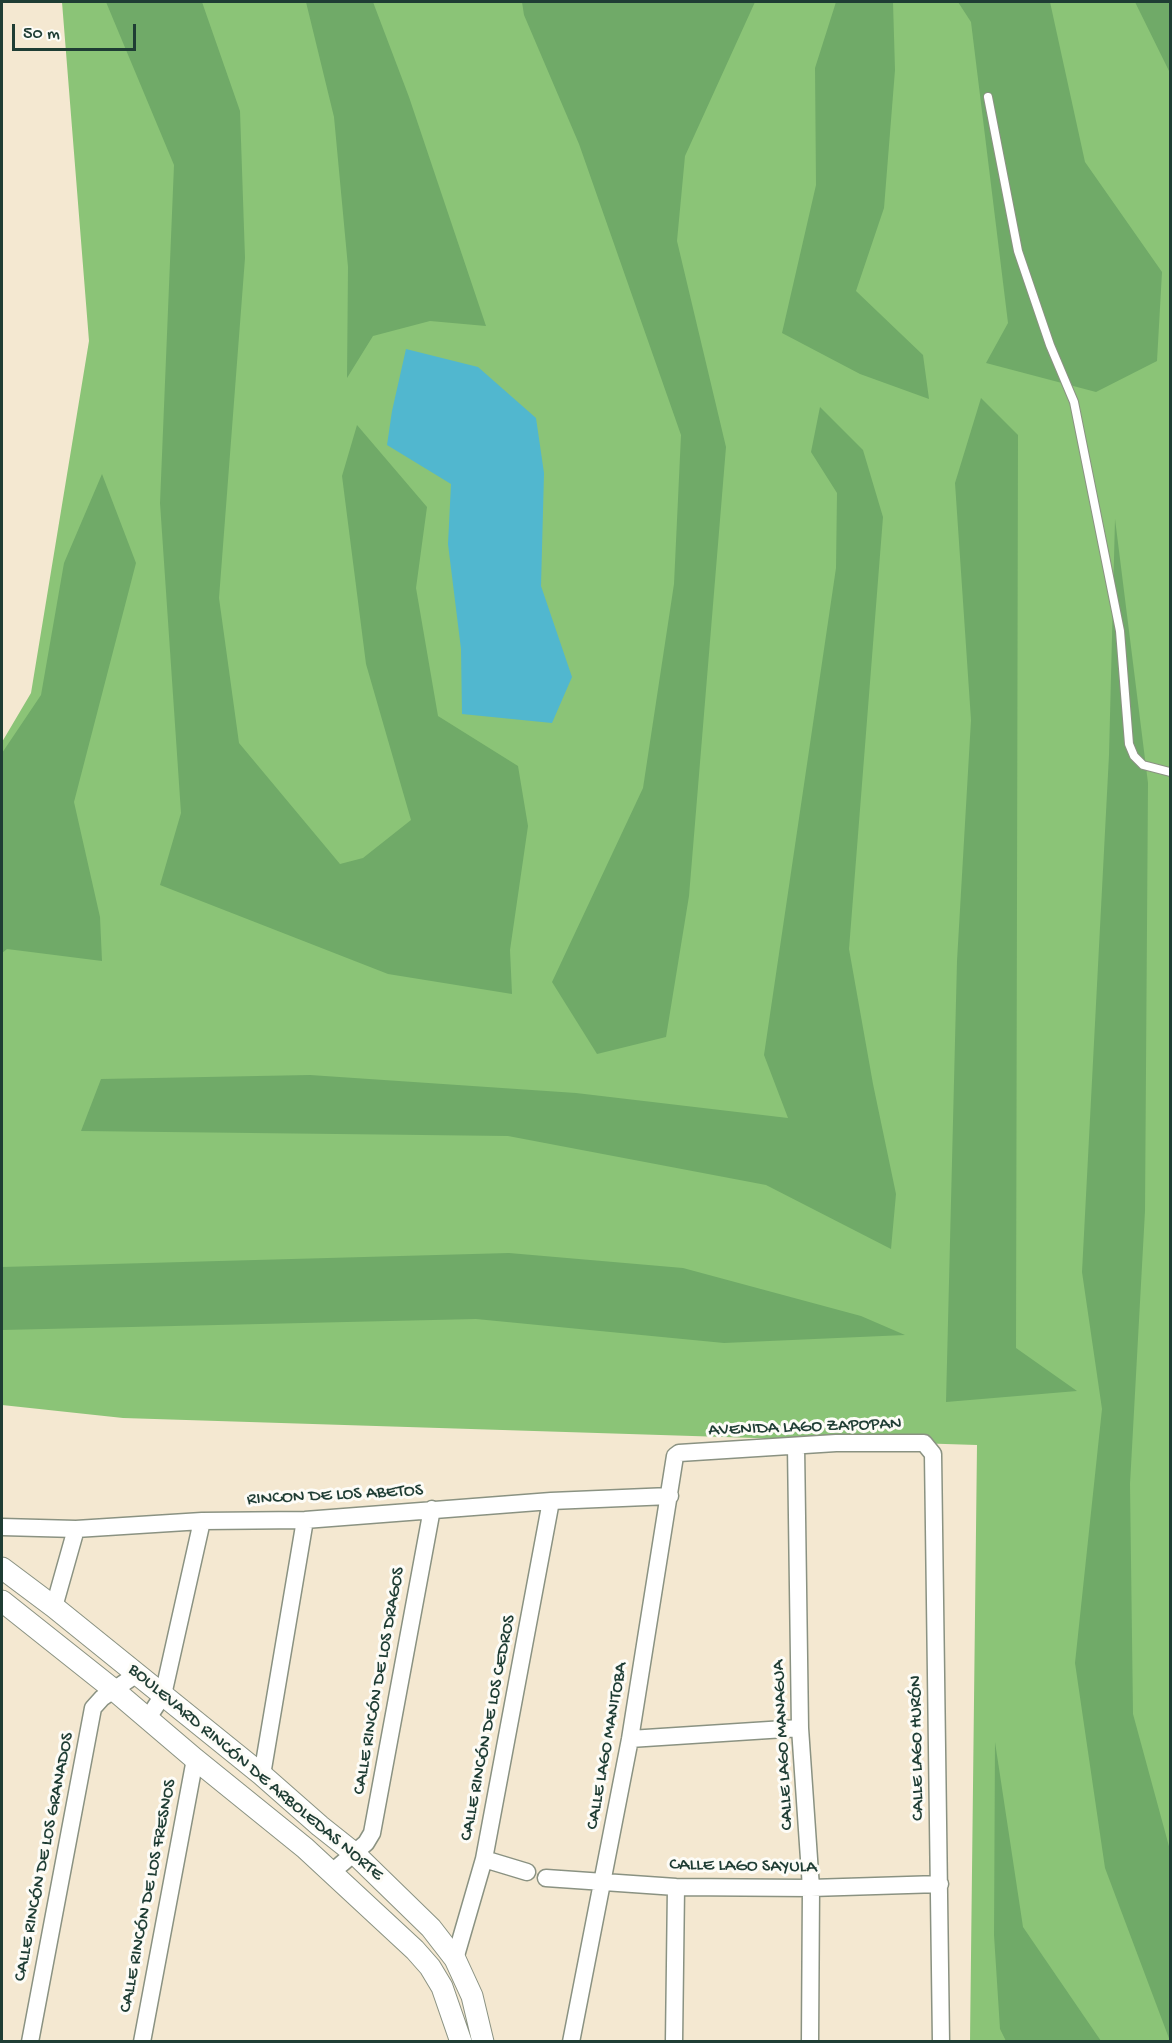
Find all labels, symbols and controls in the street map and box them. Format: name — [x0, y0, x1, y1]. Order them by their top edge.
scale bar — [15, 12, 140, 50]
text: 50 m — [23, 24, 60, 45]
street label: AVENIDA LAGO ZAPOPAN — [708, 1414, 902, 1442]
street label: RINCON DE LOS ABETOS — [246, 1481, 424, 1511]
street label: CALLE RINCÓN DE LOS DRAGOS — [349, 1566, 411, 1796]
street label: CALLE RINCÓN DE LOS CEDROS — [456, 1613, 522, 1843]
street label: CALLE LAGO MANAGUA — [769, 1659, 799, 1831]
street label: BOULEVARD RINCÓN DE ARBOLEDAS NORTE — [123, 1660, 387, 1886]
street label: CALLE LAGO MANITOBA — [583, 1661, 633, 1831]
street label: CALLE LAGO HURÓN — [906, 1675, 930, 1821]
street label: CALLE RINCÓN DE LOS GRANADOS — [10, 1731, 80, 1983]
street label: CALLE RINCÓN DE LOS FRESNOS — [116, 1777, 182, 2015]
street label: CALLE LAGO SAYULA — [669, 1855, 817, 1879]

